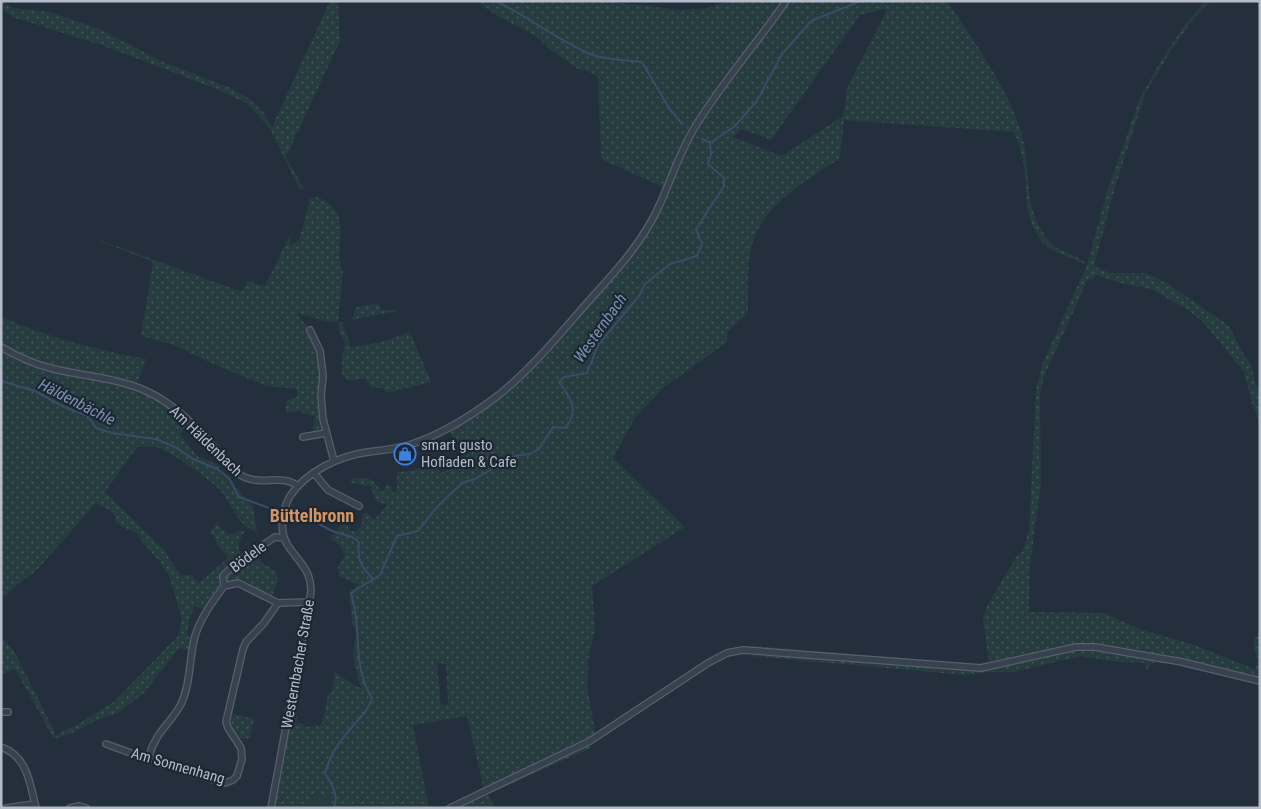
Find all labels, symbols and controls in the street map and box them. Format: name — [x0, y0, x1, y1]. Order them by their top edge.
water label: Westernbach — [569, 290, 631, 366]
water label: Häldenbächle — [35, 375, 119, 429]
street label: Am Häldenbach — [166, 402, 246, 480]
place label: smart gusto Hofladen & Cafe — [421, 436, 517, 471]
shop icon: smart gusto Hofladen & Cafe — [393, 442, 417, 466]
district label: Büttelbronn — [270, 505, 354, 526]
street label: Bödele — [226, 538, 270, 576]
street label: Westernbacher Straße — [278, 598, 318, 730]
street label: Am Sonnenhang — [129, 744, 227, 788]

